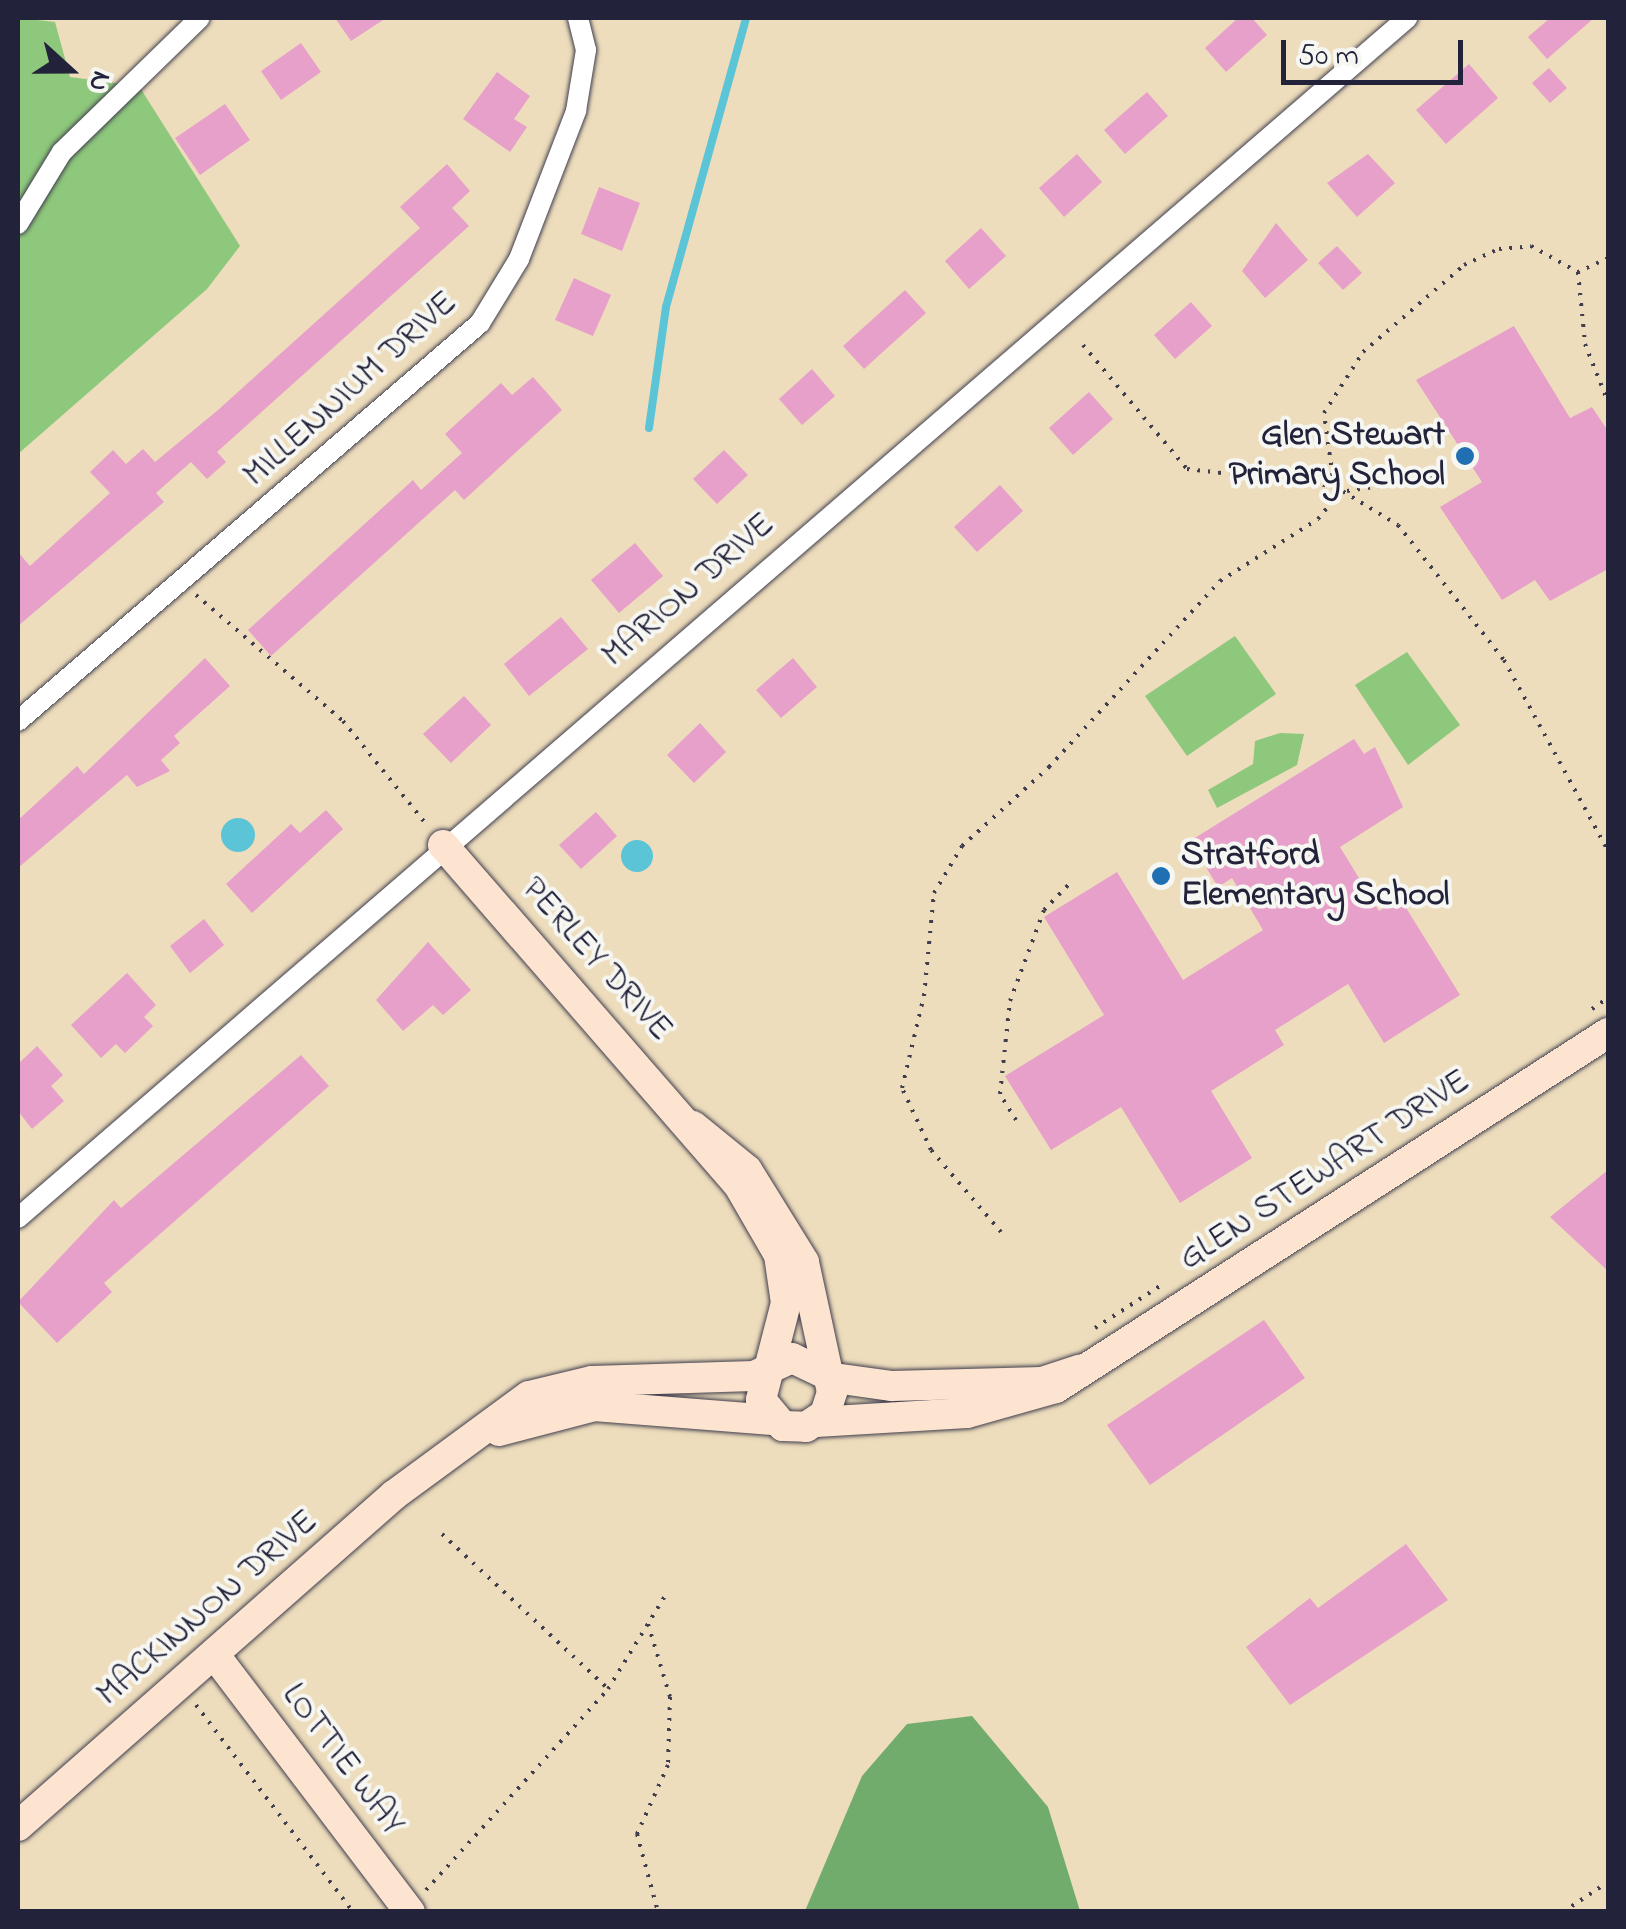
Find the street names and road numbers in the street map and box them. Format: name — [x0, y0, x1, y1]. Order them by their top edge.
street label: MILLENNIUM DRIVE — [236, 283, 466, 497]
street label: MARION DRIVE — [594, 505, 784, 677]
street label: PERLEY DRIVE — [511, 869, 681, 1051]
street label: GLEN STEWART DRIVE — [1172, 1061, 1478, 1281]
street label: MACKINNON DRIVE — [89, 1502, 327, 1716]
street label: LOTTIE WAY — [271, 1676, 413, 1844]

